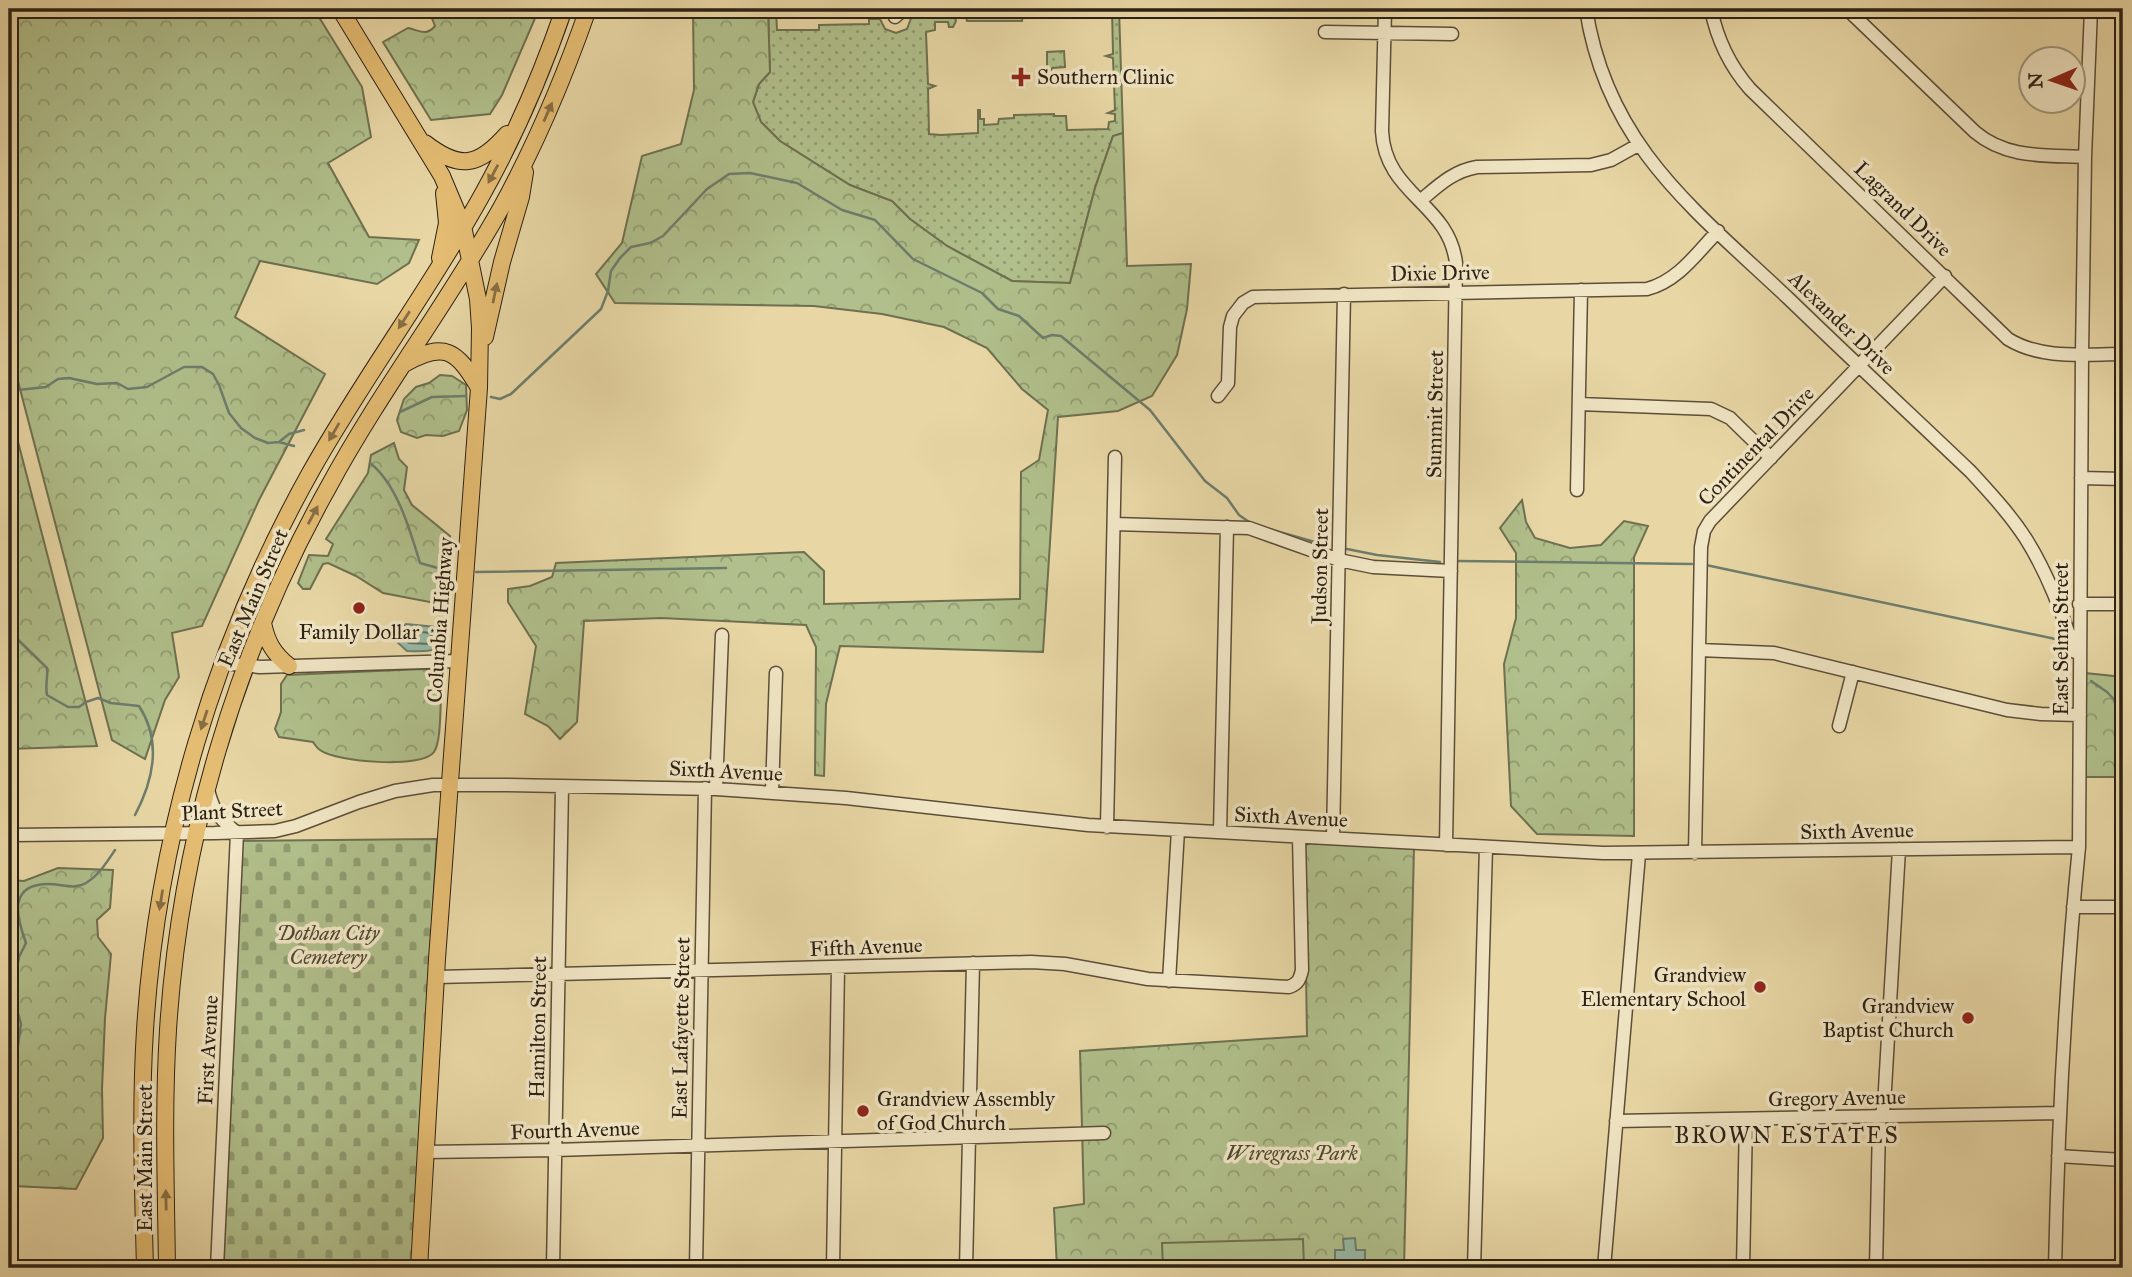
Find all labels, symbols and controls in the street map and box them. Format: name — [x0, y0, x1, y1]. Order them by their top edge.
north arrow — [2016, 46, 2086, 116]
place label: Southern Clinic — [1037, 64, 1174, 90]
marker: Southern Clinic — [1011, 67, 1031, 87]
text: N — [2024, 72, 2047, 89]
one-way arrow — [543, 101, 554, 122]
street label: Lagrand Drive — [1849, 156, 1957, 262]
one-way arrow — [487, 164, 499, 183]
street label: Dixie Drive — [1390, 259, 1490, 287]
street label: Alexander Drive — [1783, 265, 1901, 381]
one-way arrow — [490, 282, 501, 304]
one-way arrow — [398, 311, 411, 330]
street label: Summit Street — [1421, 349, 1449, 478]
street label: Continental Drive — [1692, 381, 1820, 511]
one-way arrow — [328, 422, 340, 442]
one-way arrow — [307, 505, 319, 525]
street label: Judson Street — [1306, 507, 1334, 626]
street label: East Main Street — [212, 524, 294, 671]
street label: Columbia Highway — [421, 535, 459, 704]
street label: East Selma Street — [2048, 562, 2074, 716]
marker: Family Dollar — [351, 600, 367, 616]
place label: Family Dollar — [299, 619, 419, 645]
one-way arrow — [198, 710, 208, 731]
street label: Sixth Avenue — [668, 755, 784, 787]
street label: Plant Street — [180, 795, 284, 827]
street label: Sixth Avenue — [1233, 801, 1349, 833]
street label: Sixth Avenue — [1800, 817, 1914, 845]
one-way arrow — [155, 889, 166, 911]
park label: Dothan City Cemetery — [277, 920, 381, 970]
street label: Fifth Avenue — [809, 932, 923, 962]
street label: East Lafayette Street — [666, 936, 696, 1119]
street label: Hamilton Street — [524, 955, 552, 1098]
place label: Grandview Elementary School — [1581, 962, 1746, 1012]
marker: Grandview Elementary School — [1752, 979, 1768, 995]
place label: Grandview Baptist Church — [1823, 993, 1954, 1043]
street label: First Avenue — [192, 994, 224, 1106]
marker: Grandview Baptist Church — [1960, 1010, 1976, 1026]
street label: East Main Street — [132, 1084, 158, 1232]
street label: Gregory Avenue — [1768, 1084, 1906, 1112]
place label: Grandview Assembly of God Church — [877, 1086, 1056, 1136]
marker: Grandview Assembly of God Church — [855, 1103, 871, 1119]
street label: Fourth Avenue — [510, 1115, 641, 1145]
district label: BROWN ESTATES — [1674, 1121, 1900, 1149]
park label: Wiregrass Park — [1226, 1140, 1359, 1166]
one-way arrow — [161, 1189, 172, 1211]

